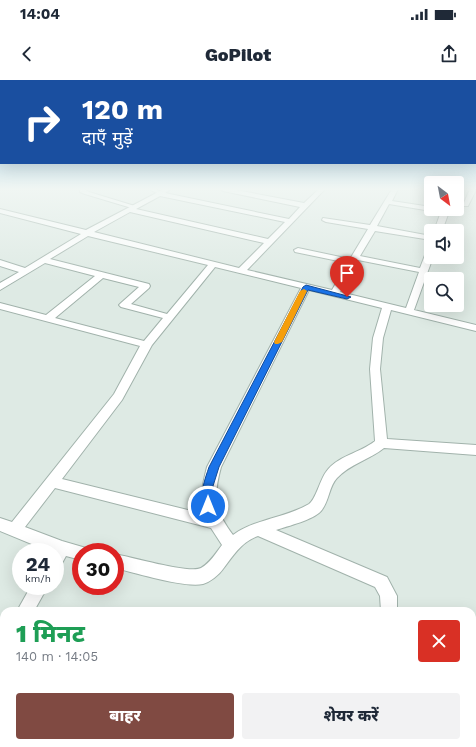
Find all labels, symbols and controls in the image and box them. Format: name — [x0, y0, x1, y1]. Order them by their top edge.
text: 14:04 — [20, 5, 60, 23]
icon: back — [16, 43, 38, 65]
icon: share — [438, 43, 460, 65]
text: GoPilot — [205, 44, 271, 65]
text: 120 m — [82, 93, 163, 126]
icon: right — [16, 96, 68, 148]
text: दाएँ मुड़ें — [82, 127, 133, 148]
north arrow — [424, 176, 464, 216]
map controls — [424, 176, 464, 312]
button: sound — [424, 224, 464, 264]
pin — [330, 256, 364, 297]
icon: arrive — [336, 262, 358, 284]
button: search — [424, 272, 464, 312]
position arrow — [187, 485, 229, 527]
speed limit sign: 30 — [72, 543, 124, 595]
text: 24 — [26, 552, 50, 576]
text: km/h — [25, 573, 51, 584]
text: 1 मिनट — [16, 620, 85, 648]
button: close — [418, 620, 460, 662]
text: 140 m · 14:05 — [16, 649, 98, 664]
button: बाहर — [16, 693, 234, 739]
button: शेयर करें — [242, 693, 460, 739]

